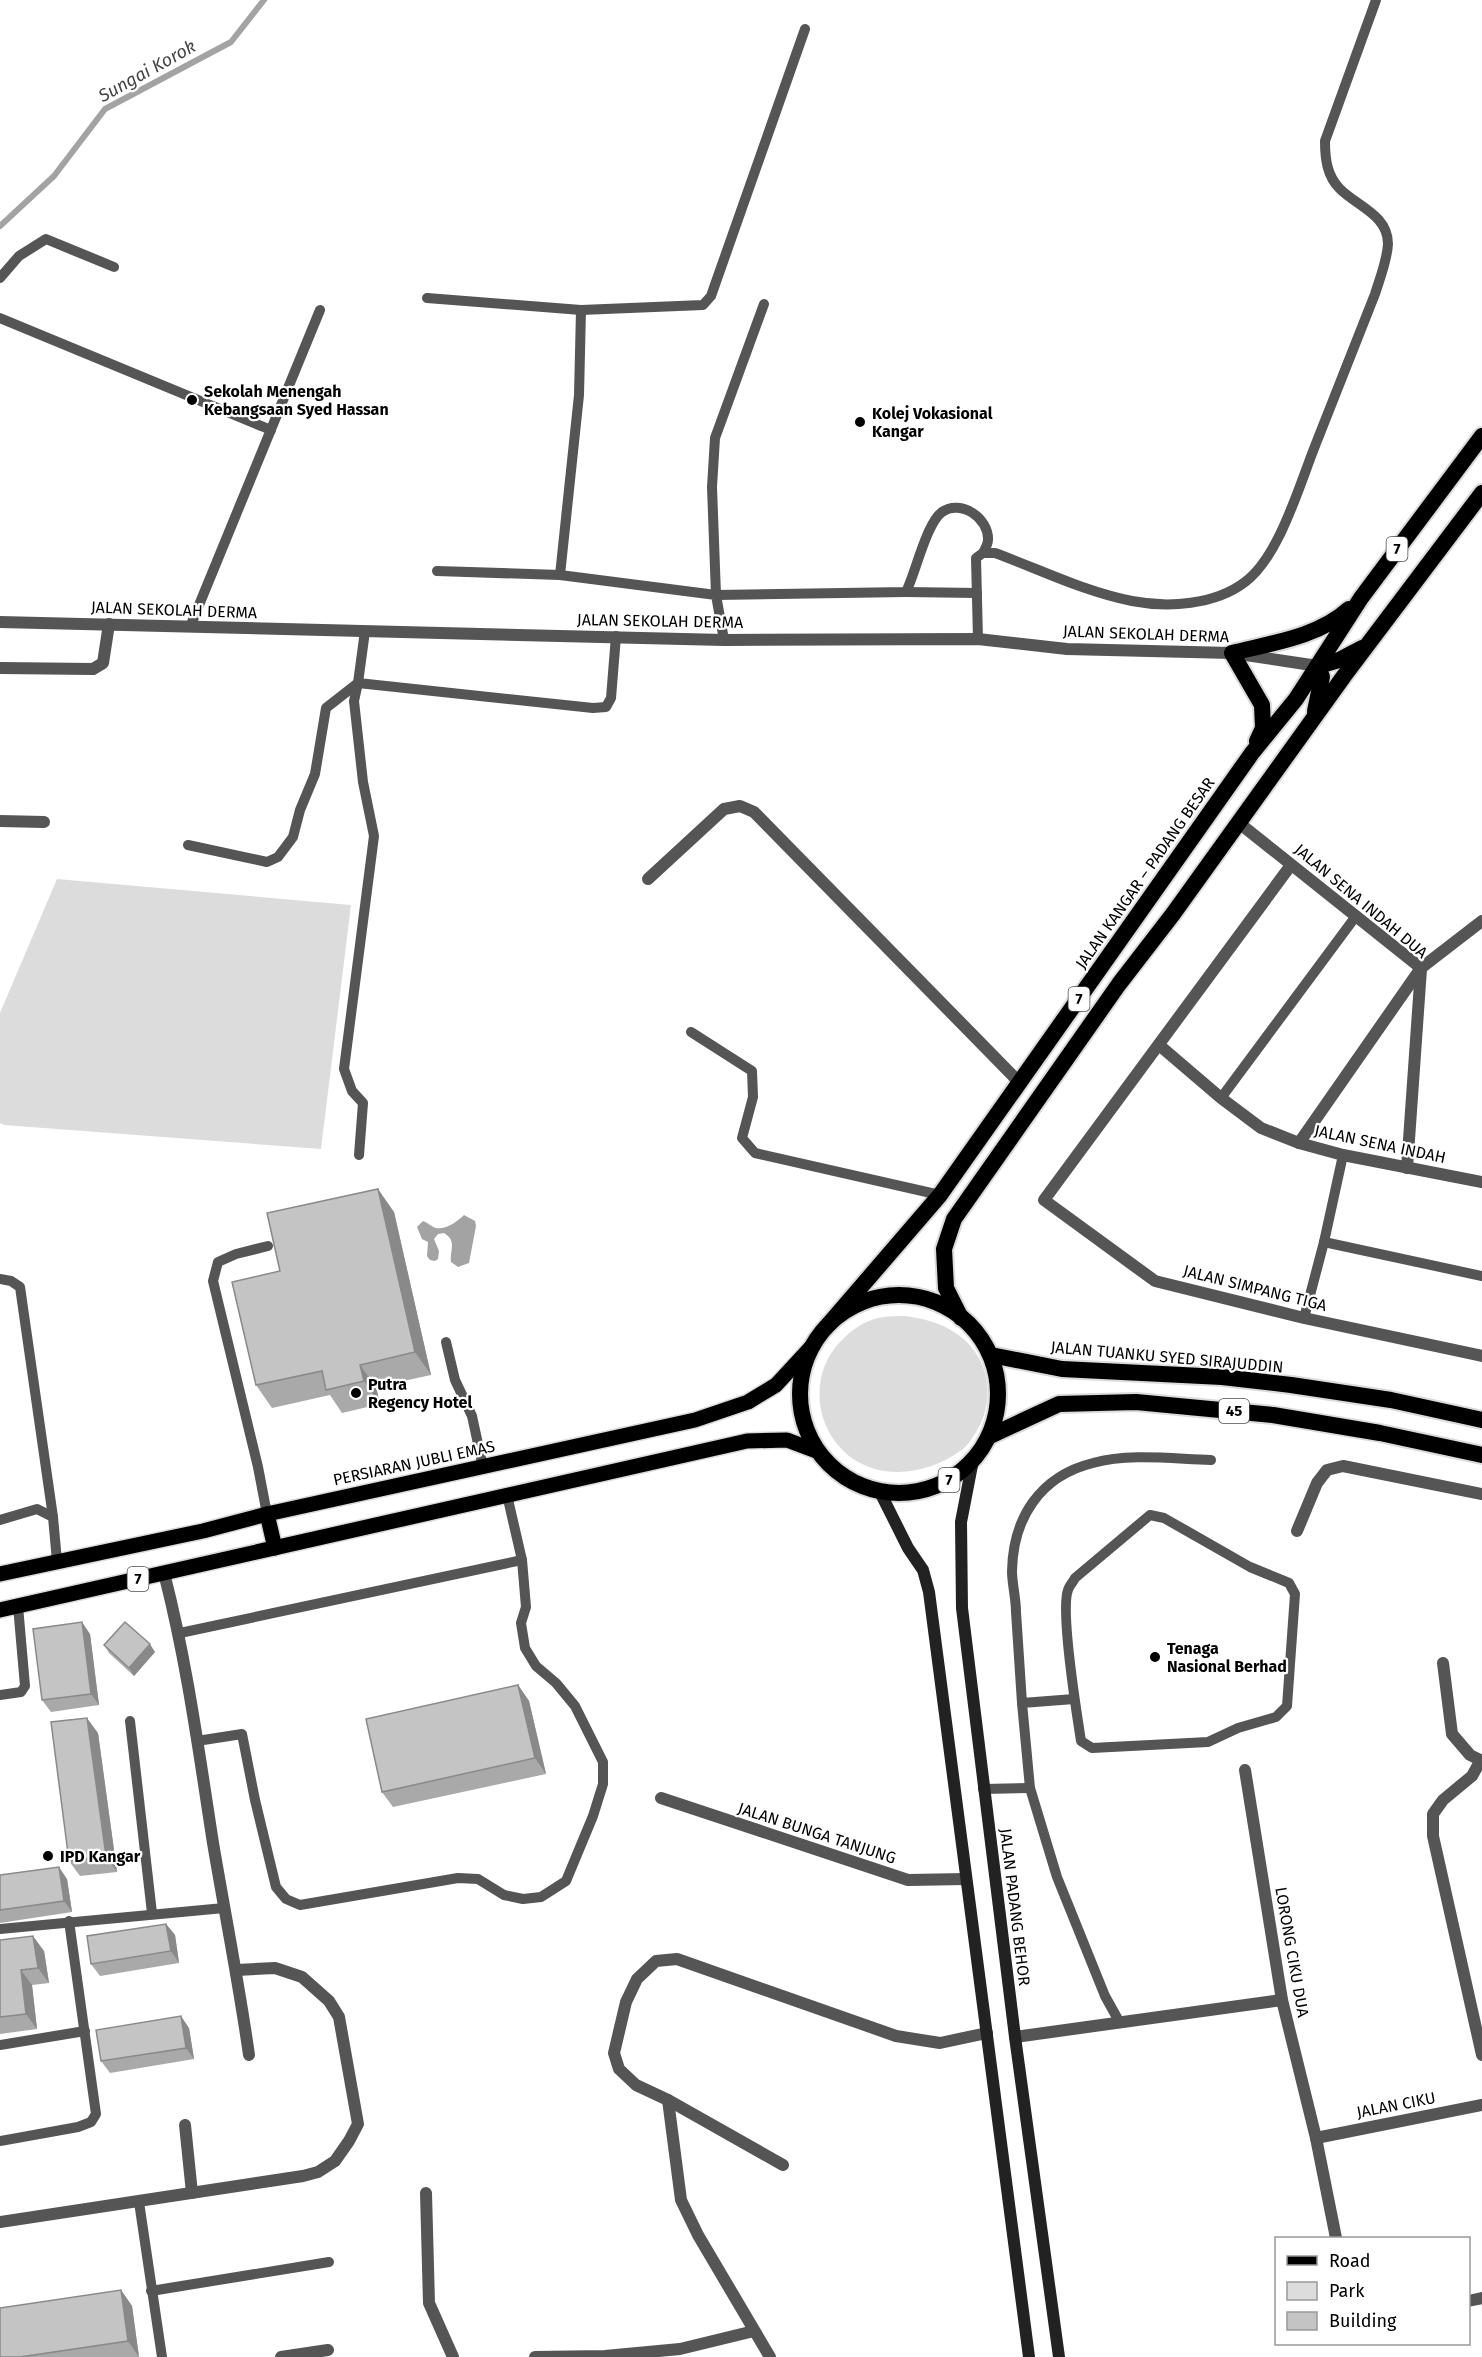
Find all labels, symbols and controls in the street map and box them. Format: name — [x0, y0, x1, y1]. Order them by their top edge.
water label: Sungai Korok — [94, 35, 200, 107]
place label: Sekolah Menengah Kebangsaan Syed Hassan — [204, 382, 389, 419]
marker: Sekolah Menengah Kebangsaan Syed Hassan — [185, 393, 199, 407]
place label: Kolej Vokasional Kangar — [872, 404, 993, 441]
marker: Kolej Vokasional Kangar — [853, 415, 867, 429]
road number: 7 — [1386, 537, 1408, 561]
street label: JALAN SEKOLAH DERMA — [91, 598, 258, 622]
street label: JALAN SEKOLAH DERMA — [577, 610, 744, 632]
street label: JALAN SEKOLAH DERMA — [1063, 622, 1230, 646]
street label: JALAN KANGAR – PADANG BESAR — [1071, 773, 1219, 972]
street label: JALAN SENA INDAH DUA — [1291, 840, 1432, 963]
road number: 7 — [1068, 987, 1090, 1011]
street label: JALAN SENA INDAH — [1313, 1121, 1447, 1167]
street label: JALAN SIMPANG TIGA — [1181, 1261, 1330, 1315]
street label: JALAN TUANKU SYED SIRAJUDDIN — [1050, 1337, 1284, 1377]
place label: Putra Regency Hotel — [368, 1375, 472, 1412]
marker: Putra Regency Hotel — [349, 1386, 363, 1400]
road number: 45 — [1219, 1399, 1249, 1423]
street label: PERSIARAN JUBLI EMAS — [331, 1436, 497, 1489]
road number: 7 — [938, 1468, 960, 1492]
road number: 7 — [128, 1567, 148, 1591]
place label: Tenaga Nasional Berhad — [1167, 1639, 1287, 1676]
marker: Tenaga Nasional Berhad — [1148, 1650, 1162, 1664]
street label: JALAN BUNGA TANJUNG — [736, 1798, 898, 1868]
street label: JALAN PADANG BEHOR — [996, 1827, 1034, 1987]
place label: IPD Kangar — [60, 1847, 141, 1866]
marker: IPD Kangar — [41, 1849, 55, 1863]
street label: LORONG CIKU DUA — [1271, 1885, 1313, 2019]
street label: JALAN CIKU — [1355, 2088, 1437, 2122]
legend — [1275, 2237, 1470, 2345]
text: Road — [1329, 2250, 1371, 2272]
text: Park — [1329, 2280, 1365, 2302]
text: Building — [1329, 2310, 1397, 2332]

